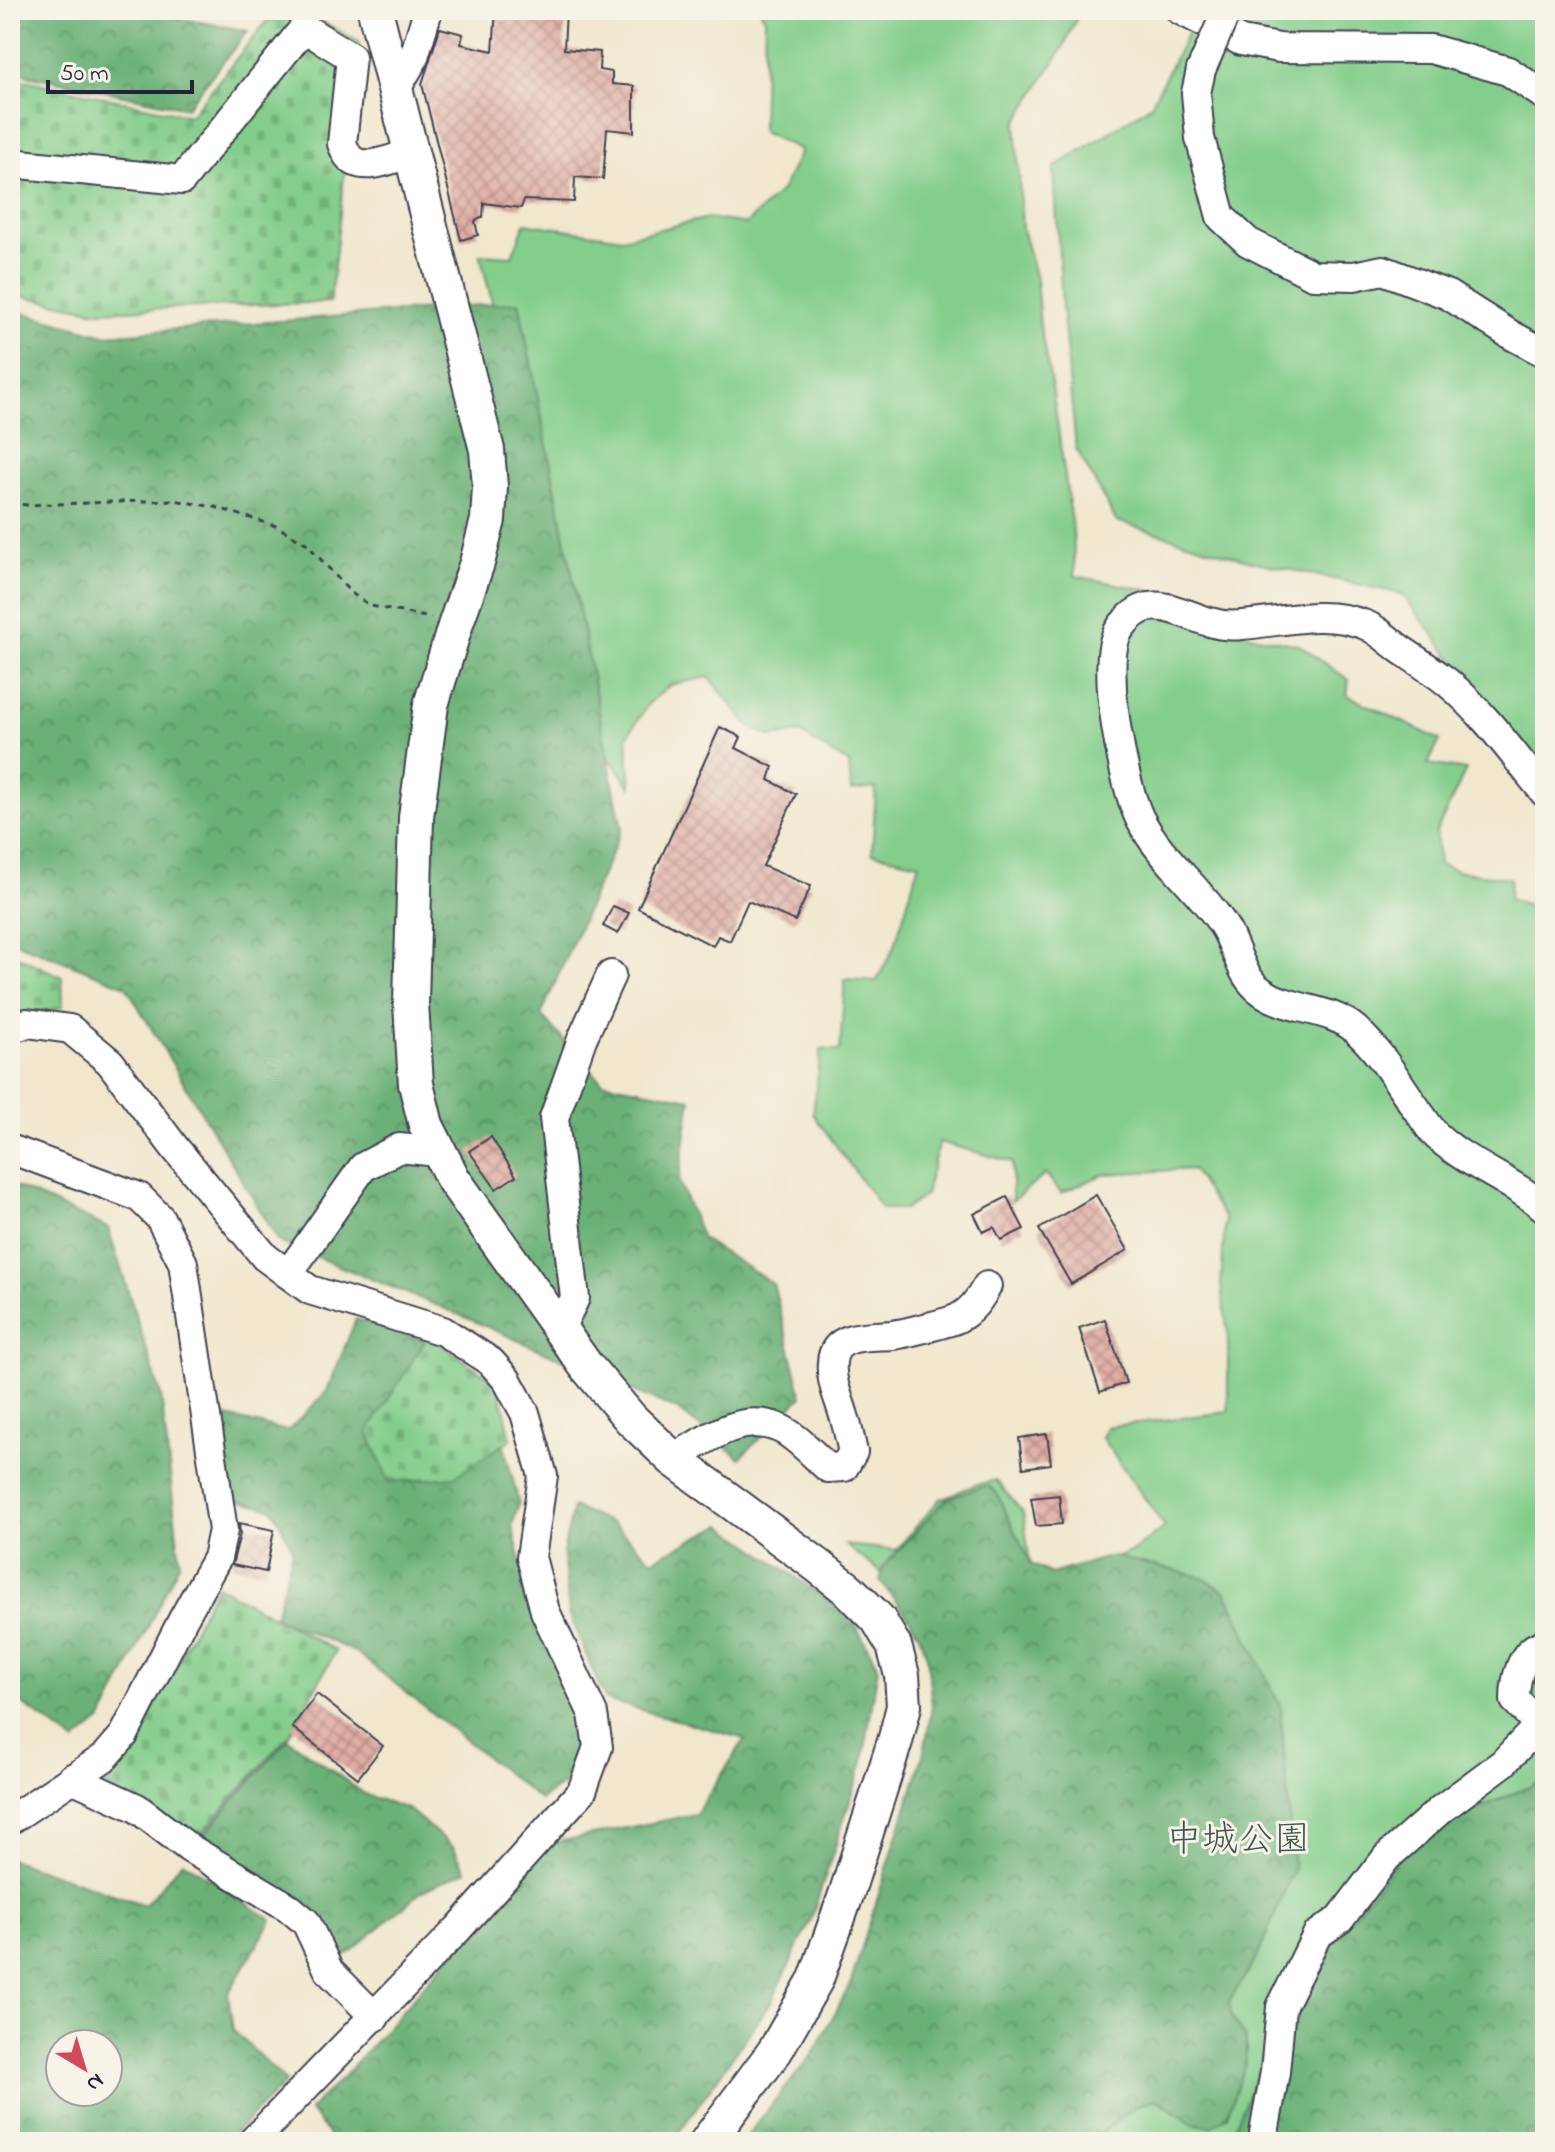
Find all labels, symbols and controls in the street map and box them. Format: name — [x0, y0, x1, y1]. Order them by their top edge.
scale bar — [48, 44, 192, 94]
text: 50 m — [60, 57, 109, 92]
park label: 中城公園 — [1166, 1815, 1310, 1868]
north arrow — [44, 2028, 124, 2108]
text: N — [79, 2064, 110, 2099]

